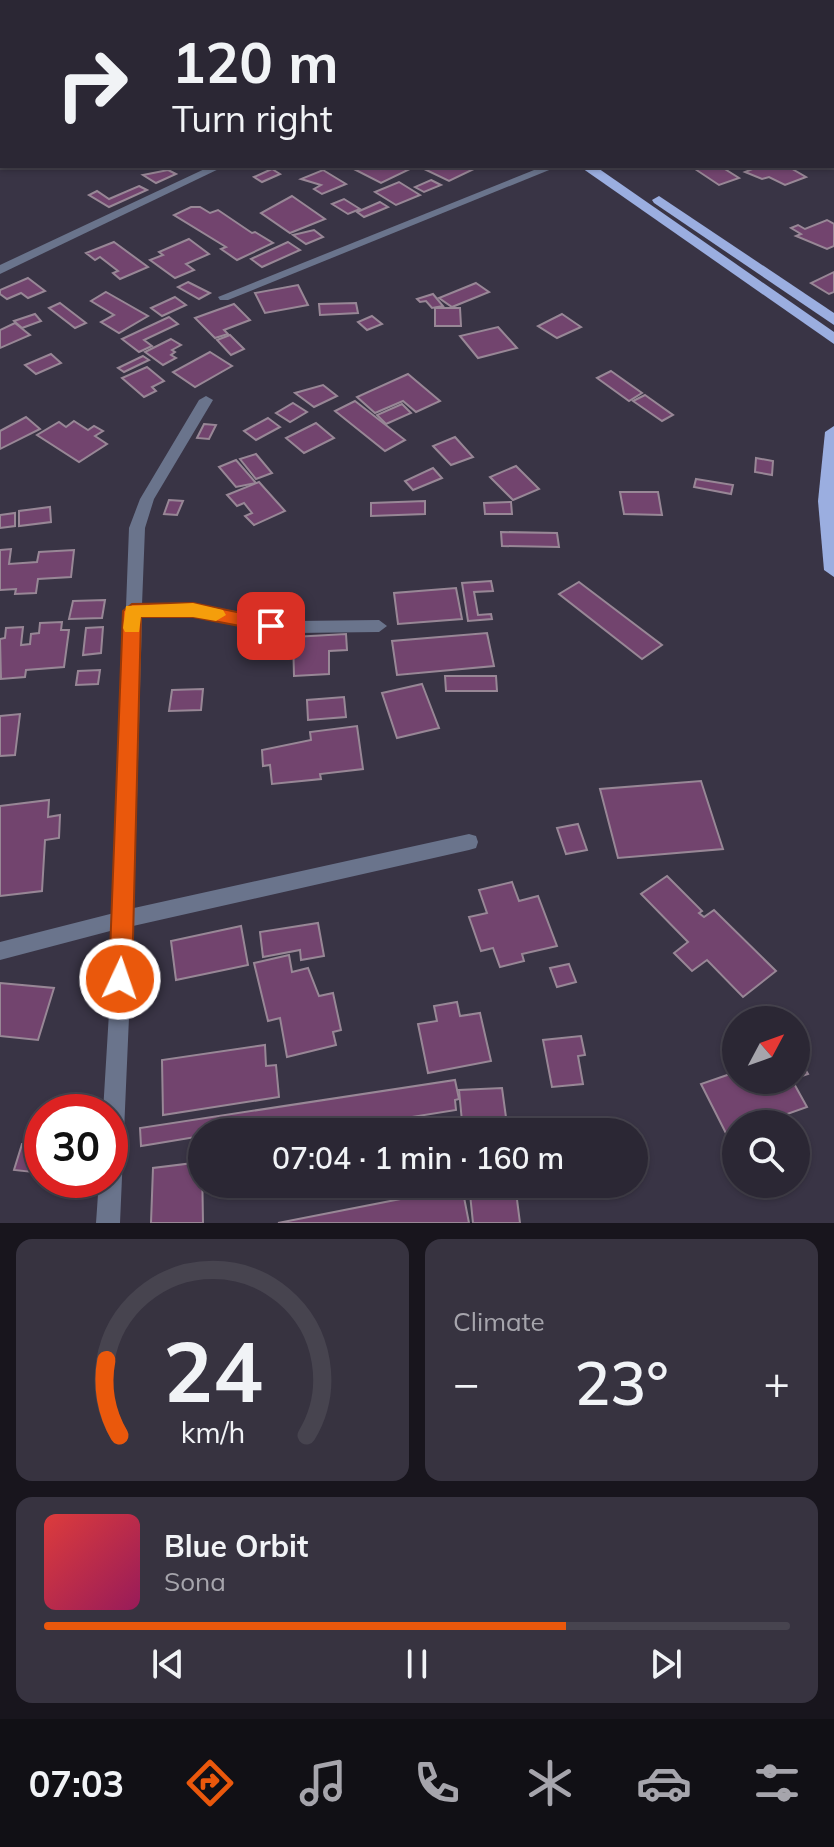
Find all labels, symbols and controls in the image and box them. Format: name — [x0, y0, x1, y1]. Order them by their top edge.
text: 120 m — [172, 27, 339, 97]
icon: right — [40, 32, 144, 136]
text: Turn right — [172, 96, 333, 141]
pin — [237, 592, 305, 660]
icon: arrive — [249, 604, 293, 648]
position arrow — [78, 937, 162, 1021]
north arrow — [722, 1006, 810, 1094]
map controls — [722, 1006, 810, 1198]
speed limit sign: 30 — [24, 1094, 128, 1198]
button: search — [722, 1110, 810, 1198]
text: 07:04 · 1 min · 160 m — [272, 1139, 564, 1177]
text: Climate — [453, 1305, 545, 1338]
text: 24 — [163, 1318, 262, 1423]
text: 23° — [574, 1345, 669, 1420]
text: − — [453, 1355, 479, 1410]
text: + — [764, 1355, 790, 1410]
text: km/h — [180, 1414, 245, 1450]
text: Blue Orbit — [164, 1527, 308, 1565]
text: Sona — [164, 1565, 226, 1598]
icon: previous — [146, 1642, 190, 1686]
icon: pause — [395, 1642, 439, 1686]
icon: next — [644, 1642, 688, 1686]
icon: directions — [182, 1755, 238, 1811]
icon: music — [295, 1755, 351, 1811]
icon: phone — [409, 1755, 465, 1811]
icon: climate — [522, 1755, 578, 1811]
icon: car — [636, 1755, 692, 1811]
icon: filters — [749, 1755, 805, 1811]
text: 07:03 — [29, 1761, 124, 1806]

